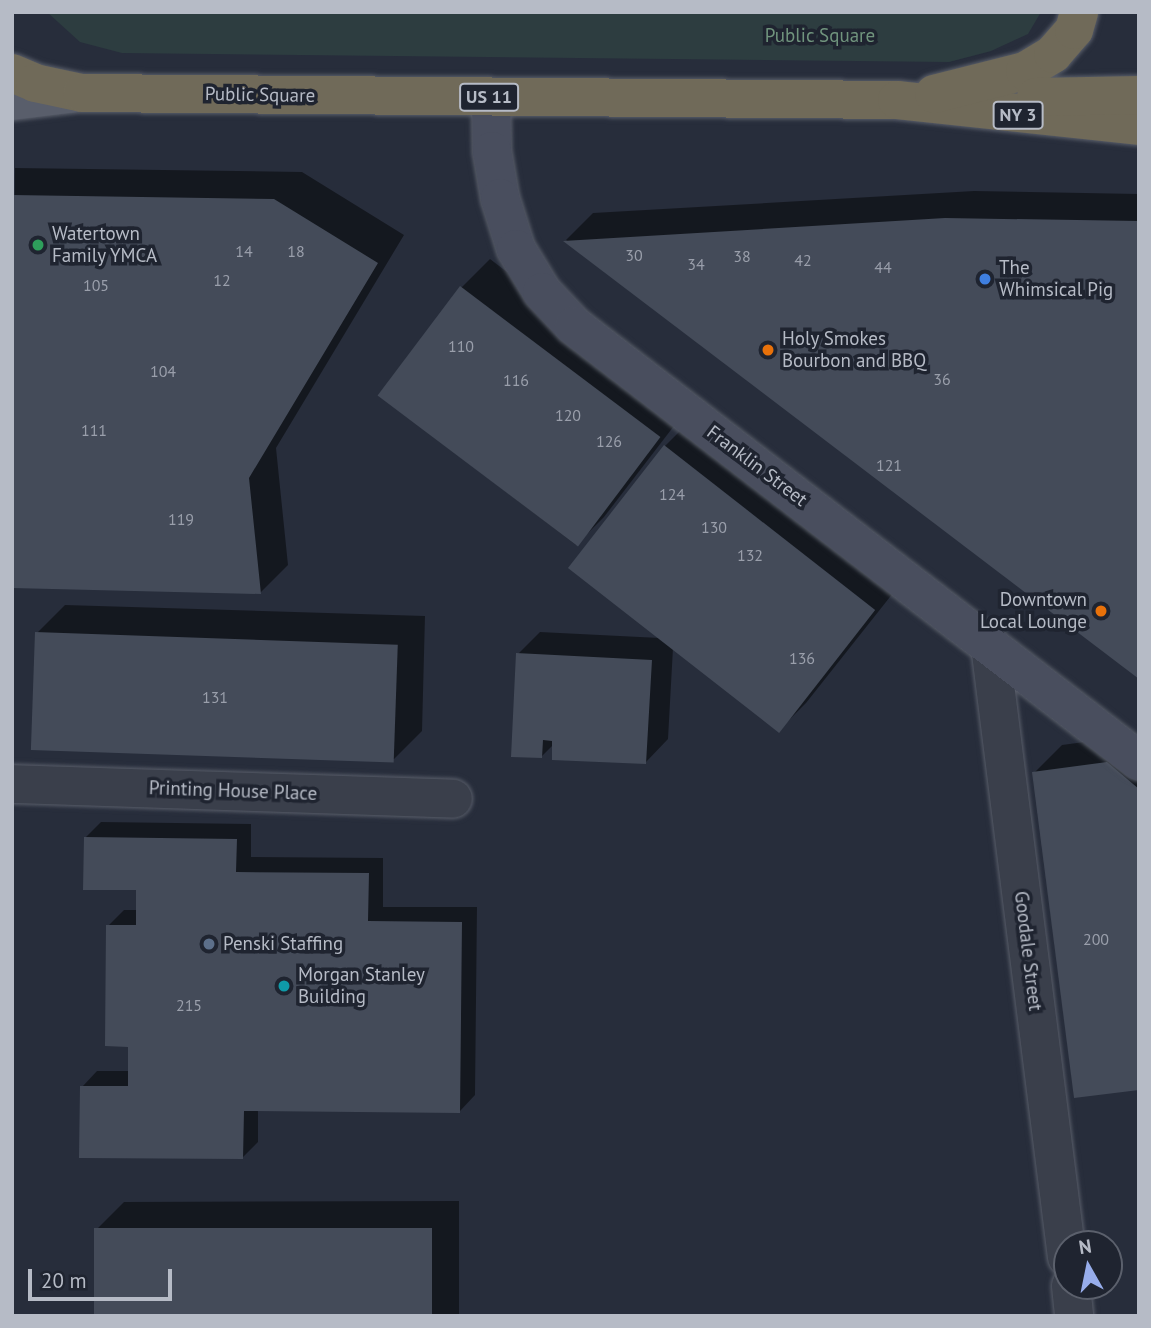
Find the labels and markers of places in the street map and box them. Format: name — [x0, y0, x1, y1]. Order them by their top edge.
place label: Watertown Family YMCA — [52, 223, 158, 267]
marker: Watertown Family YMCA — [30, 237, 46, 253]
place label: The Whimsical Pig — [999, 257, 1113, 301]
marker: The Whimsical Pig — [977, 271, 993, 287]
place label: Holy Smokes Bourbon and BBQ — [782, 328, 926, 372]
marker: Holy Smokes Bourbon and BBQ — [760, 342, 776, 358]
place label: Downtown Local Lounge — [980, 589, 1087, 633]
marker: Downtown Local Lounge — [1093, 603, 1109, 619]
place label: Penski Staffing — [223, 933, 343, 955]
marker: Penski Staffing — [201, 936, 217, 952]
place label: Morgan Stanley Building — [298, 964, 425, 1008]
marker: Morgan Stanley Building — [276, 978, 292, 994]

